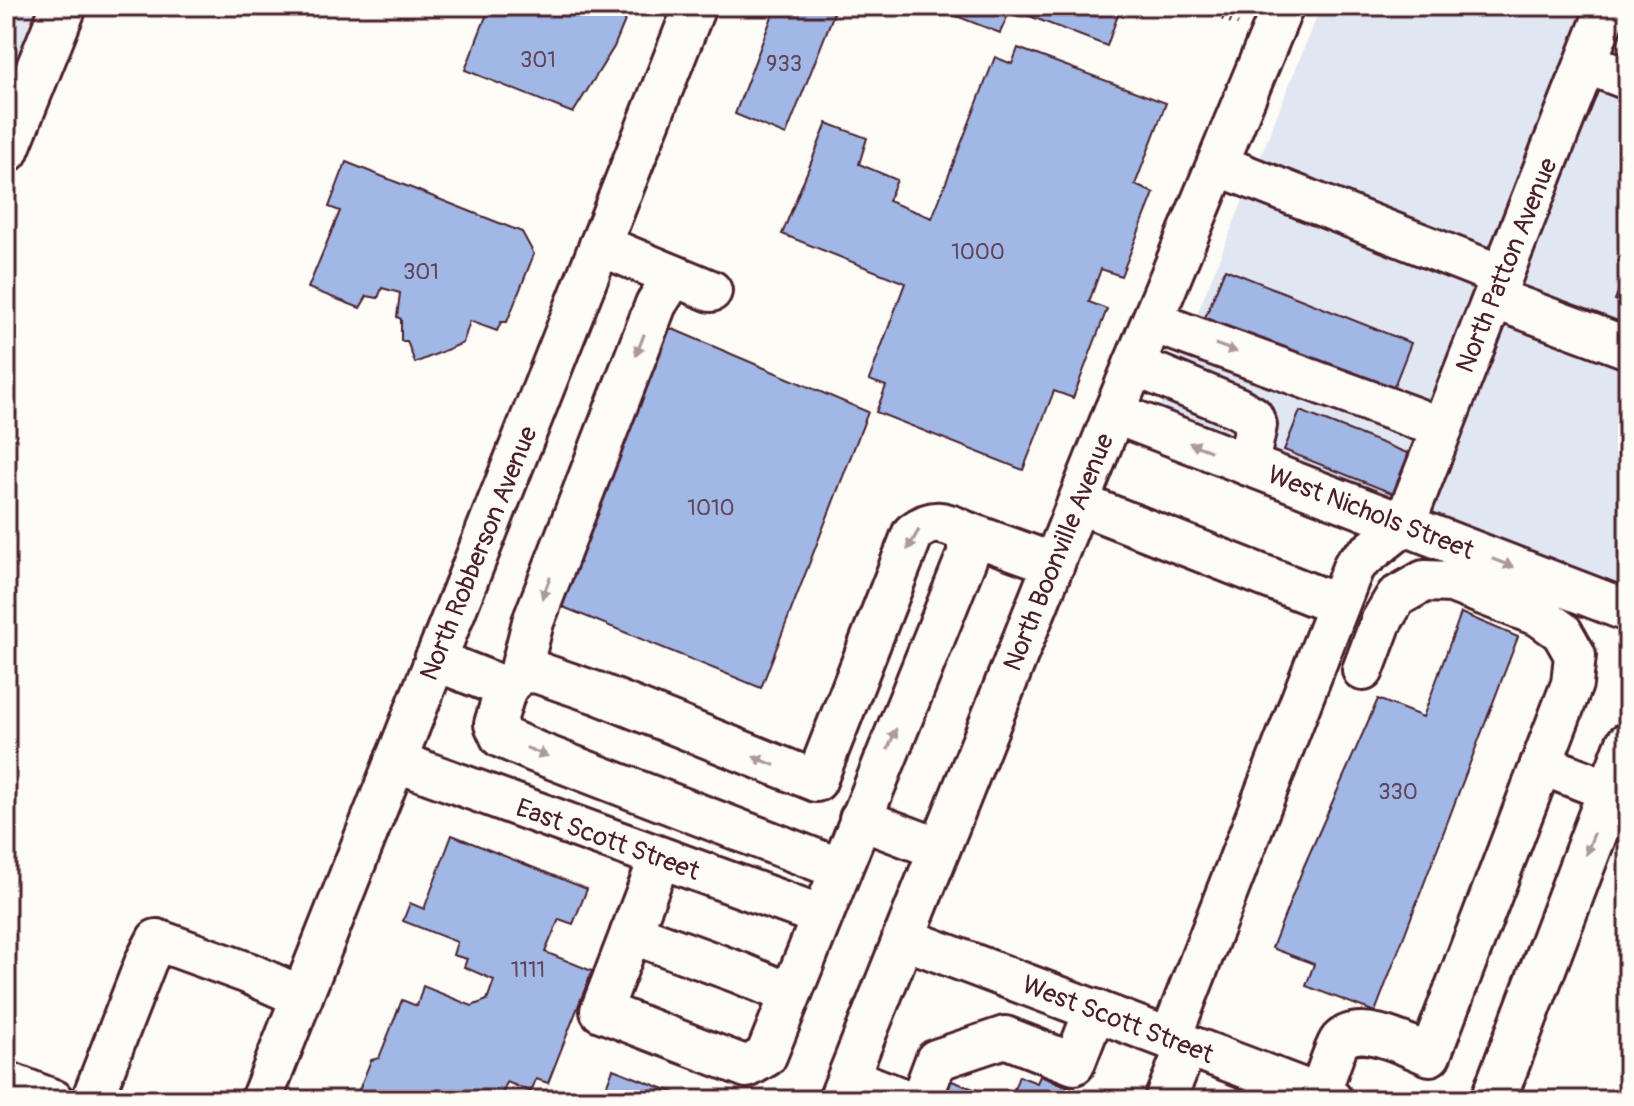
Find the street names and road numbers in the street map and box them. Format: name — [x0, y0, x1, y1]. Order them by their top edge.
street label: North Patton Avenue — [1449, 153, 1565, 377]
street label: North Robberson Avenue — [413, 421, 545, 685]
street label: North Boonville Avenue — [997, 429, 1121, 676]
street label: West Nichols Street — [1263, 459, 1479, 567]
street label: East Scott Street — [512, 792, 704, 888]
street label: West Scott Street — [1018, 969, 1218, 1071]

